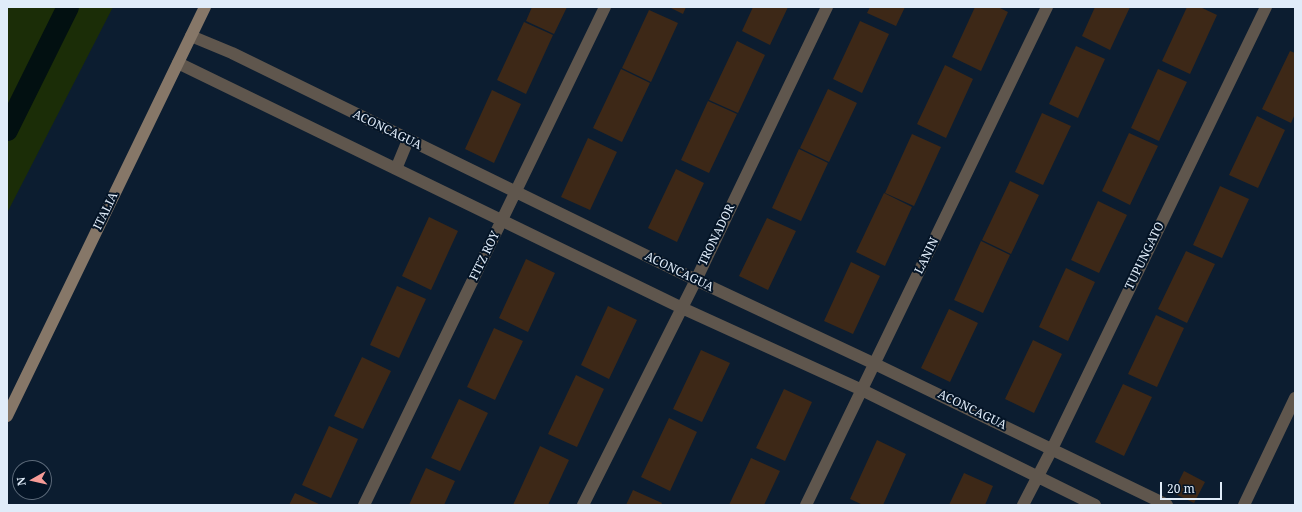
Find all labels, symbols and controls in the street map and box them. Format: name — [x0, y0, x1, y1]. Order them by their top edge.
street label: ACONCAGUA — [350, 107, 424, 153]
street label: ITALIA — [91, 190, 121, 232]
street label: TRONADOR — [696, 202, 738, 268]
street label: TUPUNGATO — [1122, 220, 1168, 292]
street label: FITZ ROY — [467, 229, 503, 283]
street label: LANIN — [912, 235, 942, 277]
street label: ACONCAGUA — [642, 249, 716, 295]
street label: ACONCAGUA — [935, 387, 1009, 433]
north arrow — [12, 460, 52, 500]
scale bar — [1162, 474, 1224, 500]
text: N — [13, 476, 29, 487]
text: 20 m — [1167, 480, 1195, 497]

